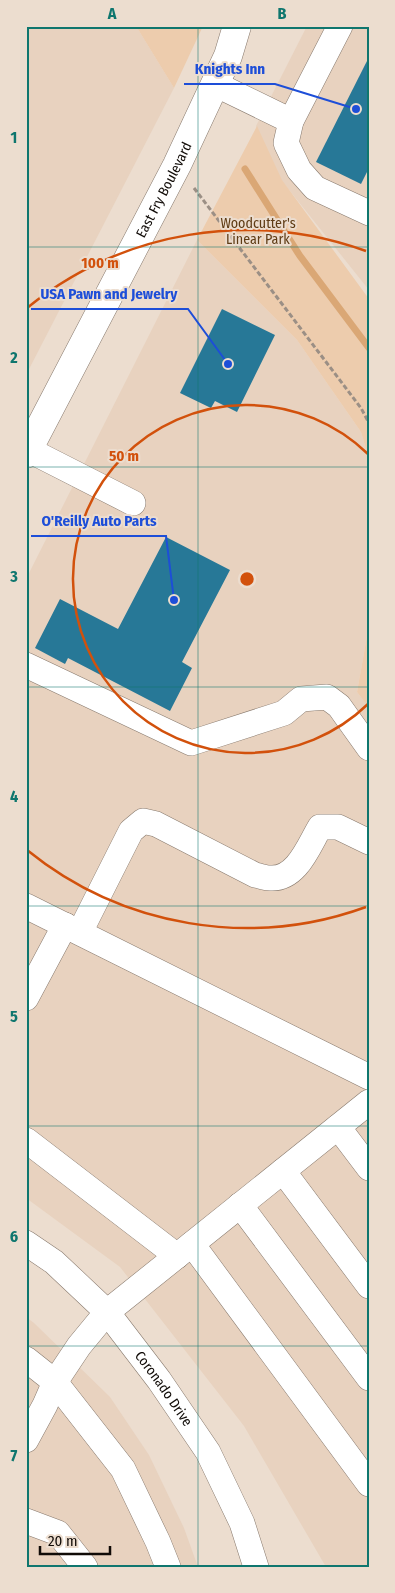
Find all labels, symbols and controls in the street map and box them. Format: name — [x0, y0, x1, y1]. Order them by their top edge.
text: A — [107, 4, 117, 23]
text: B — [278, 4, 287, 23]
callout: Knights Inn — [184, 54, 275, 84]
text: Knights Inn — [195, 60, 265, 78]
text: 1 — [11, 128, 17, 147]
street label: East Fry Boulevard — [133, 140, 195, 241]
park label: Woodcutter's Linear Park — [220, 215, 296, 248]
text: 100 m — [81, 254, 119, 272]
callout: USA Pawn and Jewelry — [31, 279, 188, 309]
text: USA Pawn and Jewelry — [40, 285, 178, 303]
text: 2 — [9, 348, 18, 367]
text: 50 m — [109, 447, 139, 465]
callout: O'Reilly Auto Parts — [31, 506, 166, 536]
text: O'Reilly Auto Parts — [41, 512, 157, 530]
text: 3 — [9, 567, 18, 586]
centre of rings — [238, 570, 256, 588]
text: 4 — [10, 787, 18, 806]
text: 5 — [10, 1007, 18, 1026]
text: 6 — [10, 1227, 18, 1246]
street label: Coronado Drive — [131, 1348, 196, 1430]
text: 7 — [11, 1446, 18, 1465]
scale bar — [40, 1523, 110, 1555]
text: 20 m — [48, 1532, 78, 1550]

